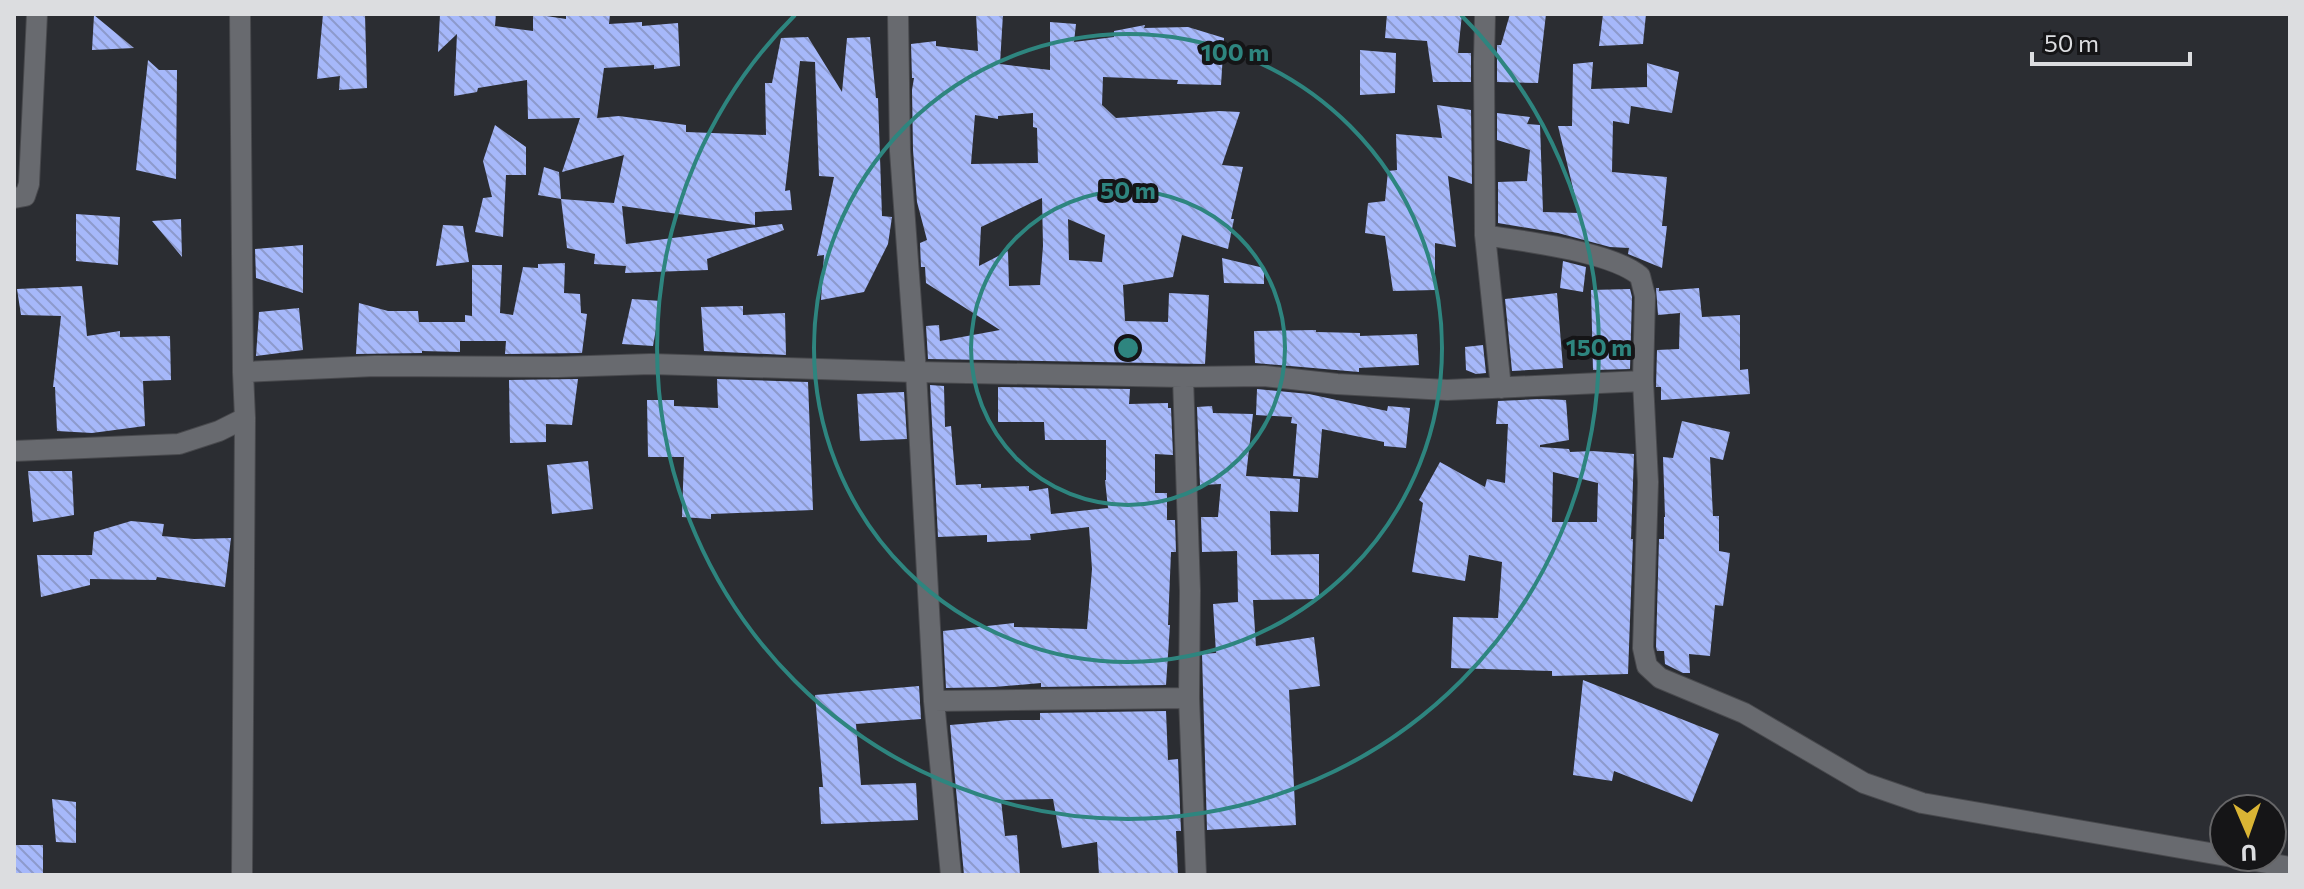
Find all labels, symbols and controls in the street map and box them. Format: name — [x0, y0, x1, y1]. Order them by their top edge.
scale bar — [2032, 16, 2190, 66]
text: 50 m — [2044, 28, 2099, 57]
text: 100 m — [1201, 37, 1269, 66]
text: 50 m — [1100, 175, 1156, 204]
text: 150 m — [1566, 332, 1632, 361]
centre of rings — [1114, 334, 1142, 362]
north arrow — [2208, 793, 2288, 873]
text: U — [2240, 840, 2257, 867]

